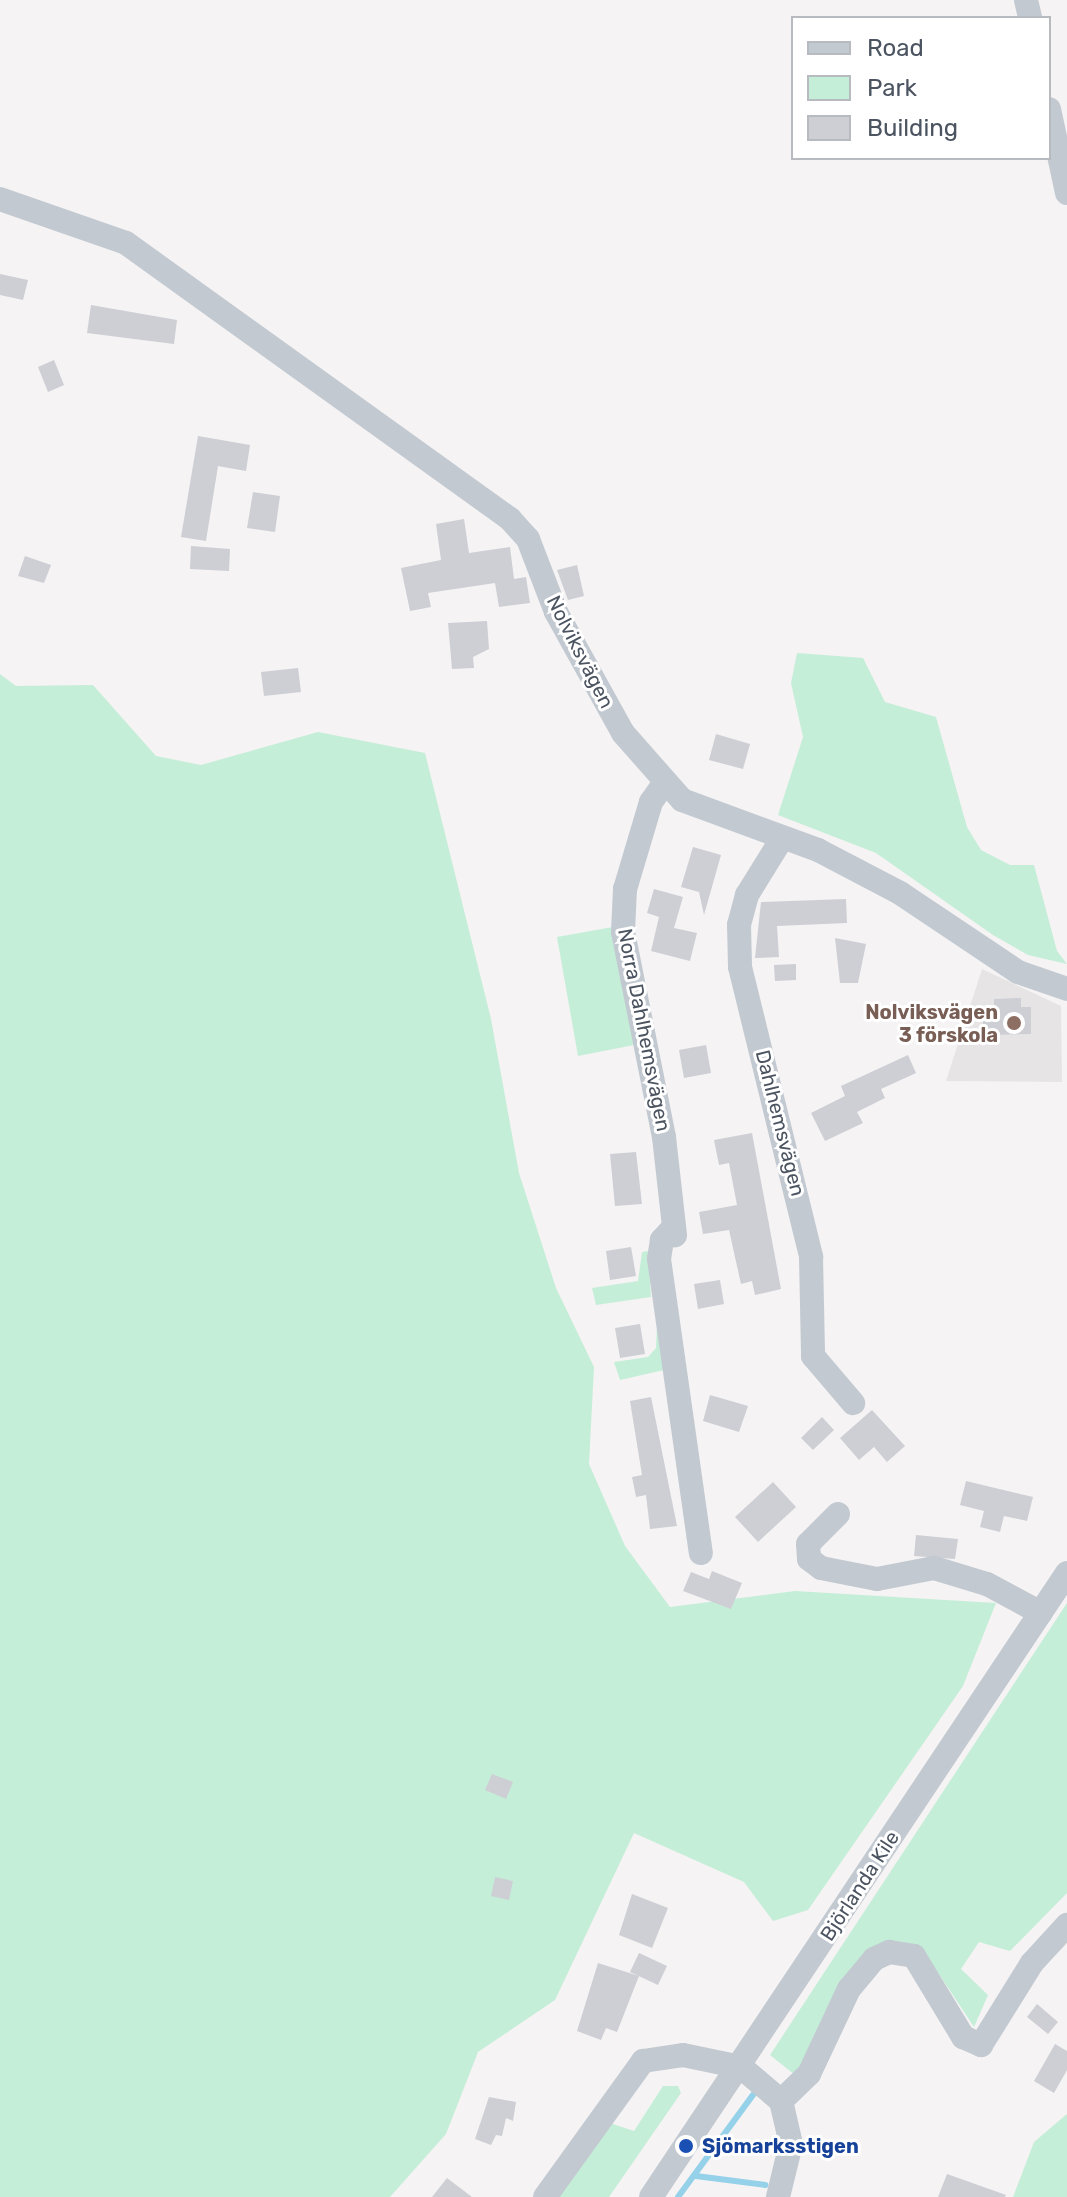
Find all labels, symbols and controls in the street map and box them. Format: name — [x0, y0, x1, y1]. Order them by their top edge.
legend — [791, 16, 1051, 160]
text: Road — [867, 34, 924, 62]
text: Park — [867, 74, 917, 102]
text: Building — [867, 114, 958, 142]
street label: Nolviksvägen — [541, 592, 619, 712]
street label: Norra Dahlhemsvägen — [613, 927, 675, 1133]
place label: Nolviksvägen 3 förskola — [865, 1000, 998, 1047]
marker: Nolviksvägen 3 förskola — [1005, 1014, 1023, 1032]
street label: Dahlhemsvägen — [750, 1047, 810, 1199]
street label: Björlanda Kile — [816, 1827, 904, 1945]
place label: Sjömarksstigen — [702, 2134, 859, 2158]
marker: Sjömarksstigen — [677, 2137, 695, 2155]

